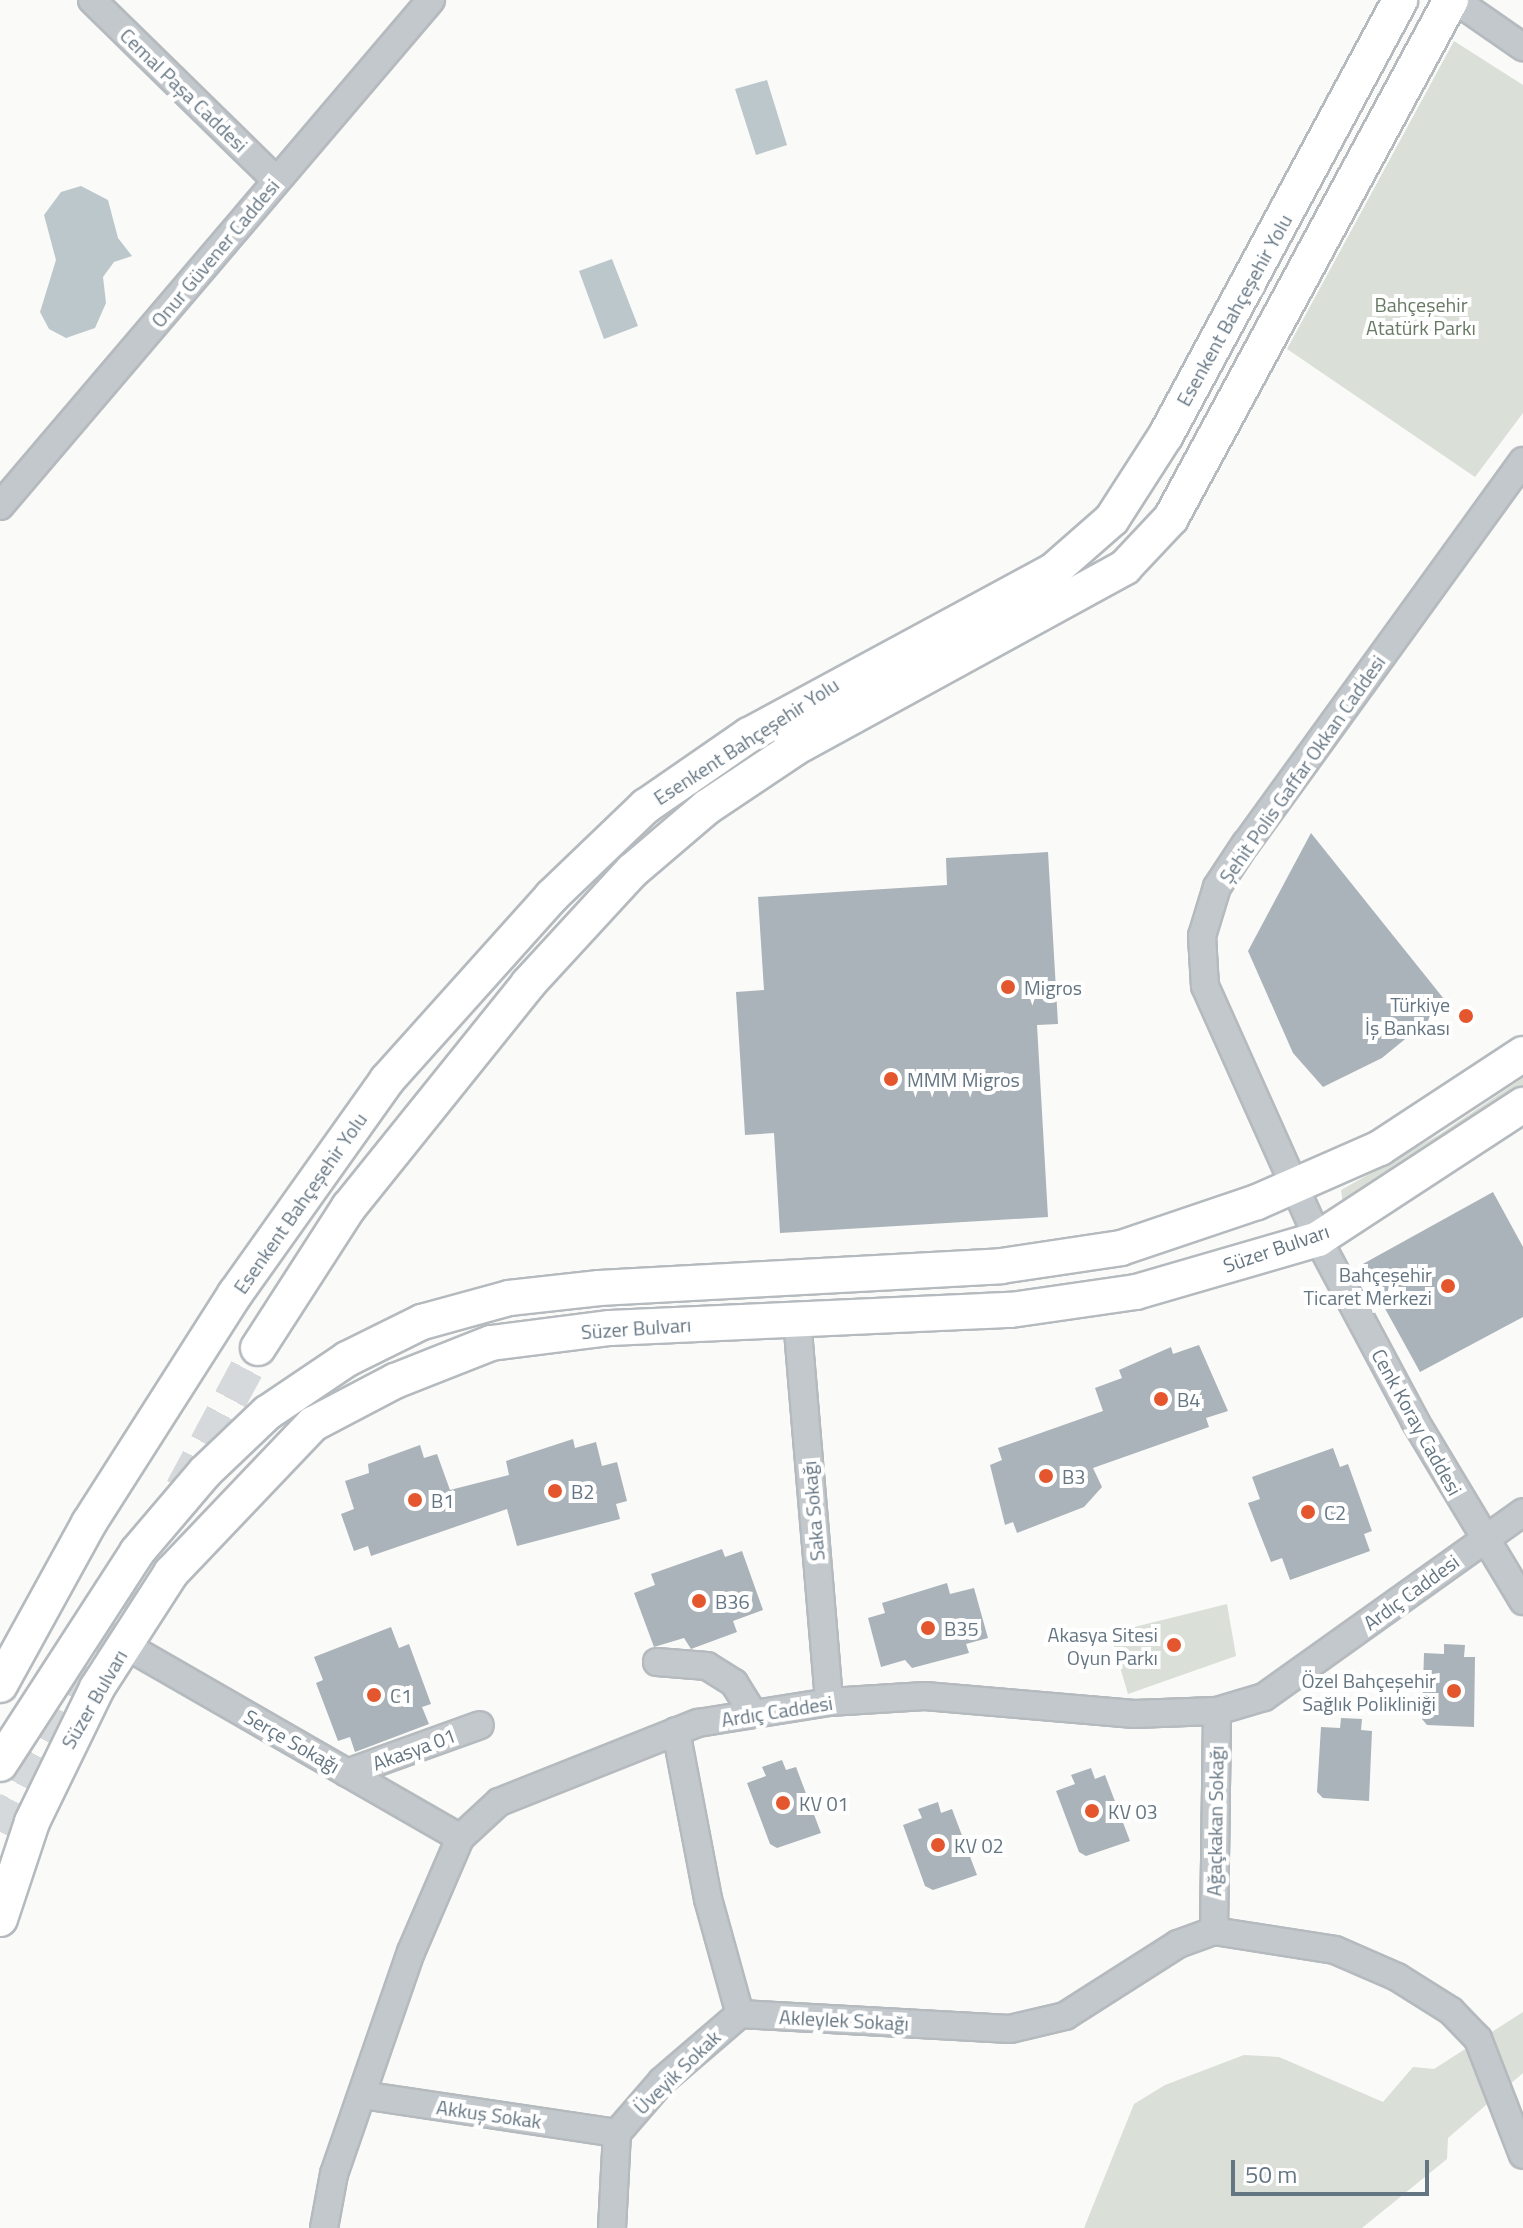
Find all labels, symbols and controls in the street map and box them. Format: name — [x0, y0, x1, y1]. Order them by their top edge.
street label: Cemal Paşa Caddesi — [115, 23, 253, 157]
street label: Onur Güvener Caddesi — [146, 174, 284, 332]
street label: Esenkent Bahçeşehir Yolu — [1171, 210, 1297, 410]
park label: Bahçeşehir Atatürk Parkı — [1366, 293, 1476, 340]
street label: Şehit Polis Gaffar Okkan Caddesi — [1214, 650, 1390, 888]
street label: Esenkent Bahçeşehir Yolu — [649, 672, 843, 810]
place label: Migros — [1024, 975, 1082, 999]
marker: Migros — [999, 978, 1017, 996]
place label: Türkiye İş Bankası — [1365, 992, 1450, 1039]
marker: Türkiye İş Bankası — [1457, 1007, 1475, 1025]
place label: MMM Migros — [907, 1067, 1020, 1091]
marker: MMM Migros — [882, 1070, 900, 1088]
street label: Esenkent Bahçeşehir Yolu — [228, 1108, 372, 1298]
street label: Süzer Bulvarı — [1220, 1219, 1332, 1277]
place label: Bahçeşehir Ticaret Merkezi — [1304, 1262, 1432, 1309]
marker: Bahçeşehir Ticaret Merkezi — [1439, 1277, 1457, 1295]
street label: Süzer Bulvarı — [580, 1312, 692, 1344]
street label: Cenk Koray Caddesi — [1367, 1345, 1467, 1499]
place label: B4 — [1177, 1387, 1201, 1411]
marker: B4 — [1152, 1390, 1170, 1408]
street label: Saka Sokağı — [797, 1460, 829, 1562]
place label: B3 — [1062, 1464, 1086, 1488]
marker: B3 — [1037, 1467, 1055, 1485]
place label: B2 — [571, 1479, 595, 1503]
marker: B2 — [546, 1482, 564, 1500]
place label: B1 — [431, 1488, 455, 1512]
marker: B1 — [406, 1491, 424, 1509]
place label: C2 — [1324, 1500, 1346, 1524]
marker: C2 — [1299, 1503, 1317, 1521]
street label: Ardıç Caddesi — [1358, 1549, 1464, 1635]
place label: B36 — [715, 1589, 750, 1613]
marker: B36 — [690, 1592, 708, 1610]
place label: B35 — [944, 1616, 979, 1640]
marker: B35 — [919, 1619, 937, 1637]
place label: Akasya Sitesi Oyun Parkı — [1047, 1622, 1158, 1669]
marker: Akasya Sitesi Oyun Parkı — [1165, 1636, 1183, 1654]
street label: Süzer Bulvarı — [56, 1645, 132, 1753]
place label: Özel Bahçeşehir Sağlık Polikliniği — [1301, 1668, 1436, 1715]
marker: Özel Bahçeşehir Sağlık Polikliniği — [1443, 1680, 1465, 1702]
place label: C1 — [390, 1683, 412, 1707]
marker: C1 — [365, 1686, 383, 1704]
street label: Ardıç Caddesi — [720, 1690, 834, 1732]
street label: Serçe Sokağı — [240, 1704, 344, 1778]
street label: Akasya 01 — [369, 1723, 459, 1775]
street label: Ağaçkakan Sokağı — [1202, 1746, 1228, 1896]
place label: KV 01 — [799, 1791, 849, 1815]
marker: KV 01 — [774, 1794, 792, 1812]
place label: KV 03 — [1108, 1799, 1158, 1823]
marker: KV 03 — [1083, 1802, 1101, 1820]
place label: KV 02 — [954, 1833, 1004, 1857]
marker: KV 02 — [929, 1836, 947, 1854]
street label: Akleylek Sokağı — [778, 2005, 910, 2035]
street label: Üveyik Sokak — [629, 2025, 725, 2119]
street label: Akkuş Sokak — [435, 2095, 543, 2133]
scale bar — [1235, 2144, 1433, 2194]
text: 50 m — [1245, 2156, 1297, 2192]

